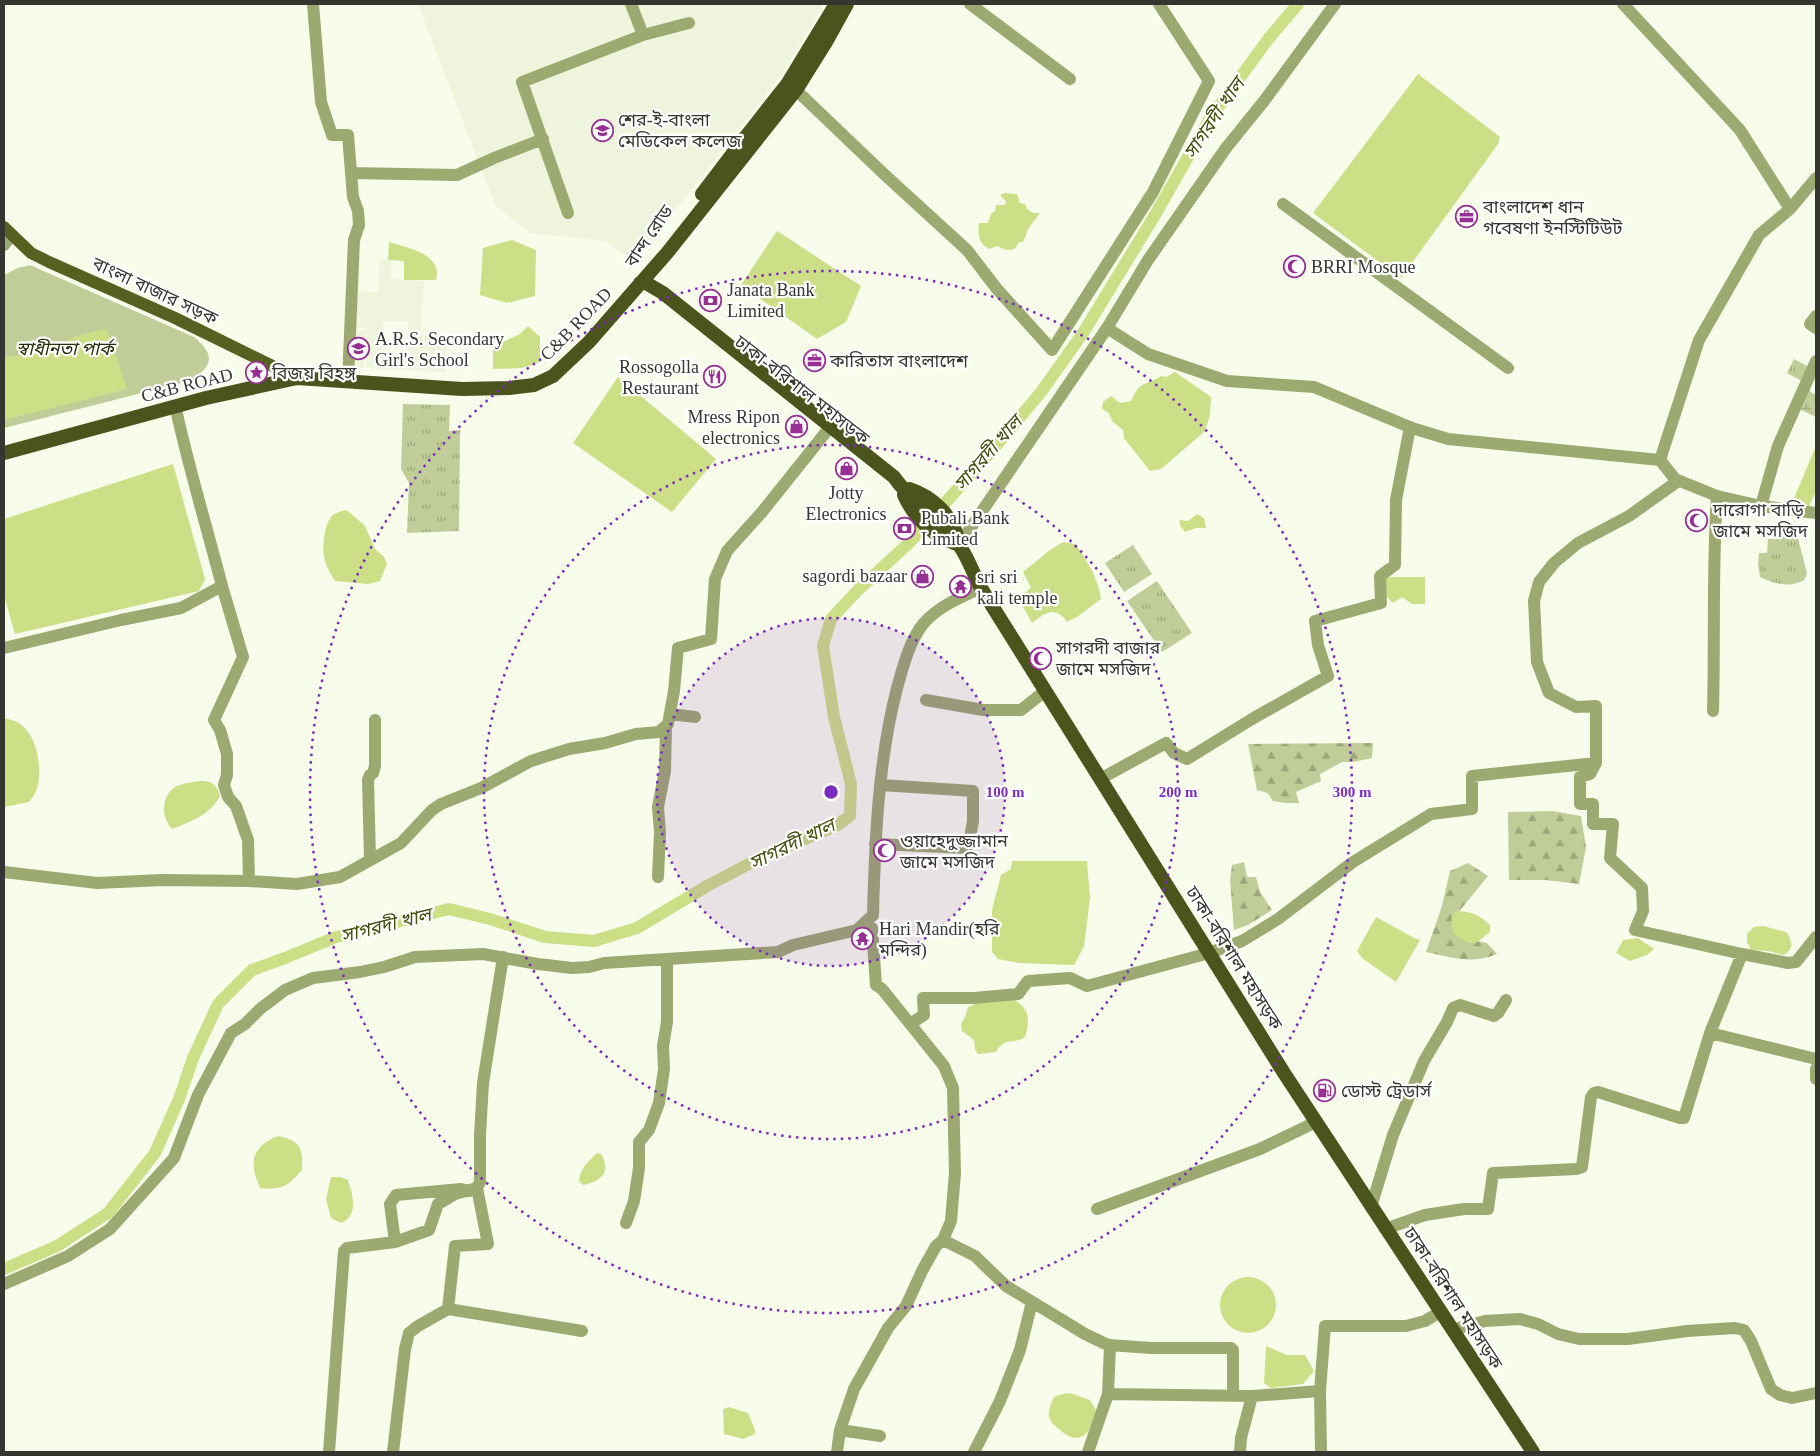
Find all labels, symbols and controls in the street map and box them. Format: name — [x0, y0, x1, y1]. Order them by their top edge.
water label: সাগরদী খাল — [1179, 70, 1251, 162]
place label: শের-ই-বাংলা মেডিকেল কলেজ — [618, 110, 742, 151]
school or university icon: শের-ই-বাংলা মেডিকেল কলেজ — [590, 118, 614, 142]
place label: বাংলাদেশ ধান গবেষণা ইনস্টিটিউট — [1482, 197, 1624, 238]
street label: বান্দ রোড — [621, 201, 677, 272]
office icon: বাংলাদেশ ধান গবেষণা ইনস্টিটিউট — [1455, 205, 1479, 229]
street label: বাংলা বাজার সড়ক — [88, 253, 221, 329]
mosque icon: BRRI Mosque — [1283, 255, 1307, 279]
place label: BRRI Mosque — [1311, 257, 1416, 277]
place label: Janata Bank Limited — [727, 280, 814, 321]
street label: C&B ROAD — [536, 283, 616, 365]
bank icon: Janata Bank Limited — [699, 288, 723, 312]
place label: A.R.S. Secondary Girl's School — [375, 329, 504, 370]
street label: ঢাকা-বরিশাল মহাসড়ক — [730, 331, 873, 449]
school or university icon: A.R.S. Secondary Girl's School — [347, 337, 371, 361]
park label: স্বাধীনতা পার্ক — [17, 338, 117, 359]
office icon: কারিতাস বাংলাদেশ — [802, 349, 826, 373]
place label: কারিতাস বাংলাদেশ — [829, 351, 969, 371]
place label: Rossogolla Restaurant — [619, 357, 699, 398]
place icon: বিজয় বিহঙ্গ — [244, 361, 268, 385]
place label: বিজয় বিহঙ্গ — [271, 363, 357, 383]
street label: C&B ROAD — [139, 364, 235, 406]
restaurant icon: Rossogolla Restaurant — [703, 365, 727, 389]
place label: Mress Ripon electronics — [687, 407, 780, 448]
water label: সাগরদী খাল — [949, 408, 1029, 495]
shop icon: Mress Ripon electronics — [784, 415, 808, 439]
shop icon: Jotty Electronics — [834, 456, 858, 480]
place label: Jotty Electronics — [806, 483, 886, 524]
place label: দারোগা বাড়ি জামে মসজিদ — [1712, 500, 1809, 541]
place label: Pubali Bank Limited — [921, 508, 1010, 549]
mosque icon: দারোগা বাড়ি জামে মসজিদ — [1685, 508, 1709, 532]
bank icon: Pubali Bank Limited — [893, 516, 917, 540]
shop icon: sagordi bazaar — [911, 564, 935, 588]
place label: sagordi bazaar — [803, 566, 907, 586]
place label: sri sri kali temple — [977, 567, 1057, 608]
temple icon: sri sri kali temple — [949, 575, 973, 599]
place label: সাগরদী বাজার জামে মসজিদ — [1055, 638, 1160, 679]
mosque icon: সাগরদী বাজার জামে মসজিদ — [1028, 646, 1052, 670]
centre of rings — [822, 783, 840, 801]
text: 100 m — [986, 784, 1025, 800]
text: 200 m — [1159, 784, 1198, 800]
text: 300 m — [1333, 784, 1372, 800]
water label: সাগরদী খাল — [745, 812, 842, 874]
place label: ওয়াহেদুজ্জামান জামে মসজিদ — [899, 831, 1009, 872]
mosque icon: ওয়াহেদুজ্জামান জামে মসজিদ — [872, 839, 896, 863]
street label: ঢাকা-বরিশাল মহাসড়ক — [1181, 882, 1286, 1034]
water label: সাগরদী খাল — [338, 902, 437, 946]
place label: Hari Mandir(হরি মন্দির) — [878, 919, 1000, 961]
temple icon: Hari Mandir(হরি মন্দির) — [851, 927, 875, 951]
fuel station icon: ডোস্ট ট্রেডার্স — [1313, 1079, 1337, 1103]
place label: ডোস্ট ট্রেডার্স — [1341, 1080, 1433, 1101]
street label: ঢাকা-বরিশাল মহাসড়ক — [1399, 1223, 1507, 1373]

